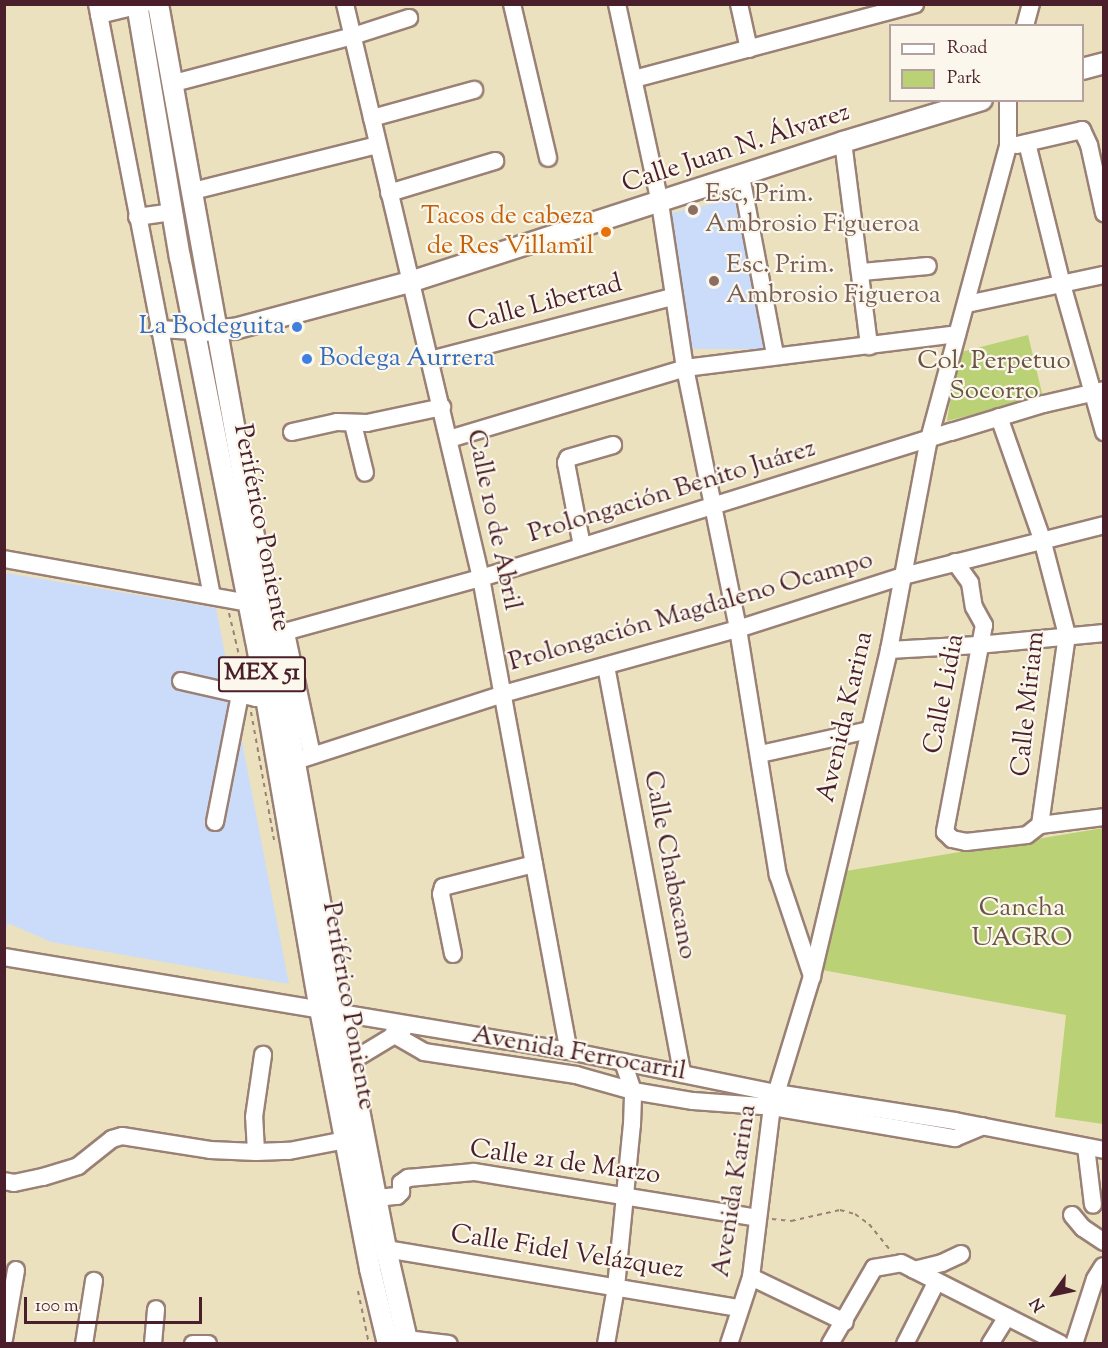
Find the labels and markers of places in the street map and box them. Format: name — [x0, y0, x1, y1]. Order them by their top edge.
place label: Esc, Prim. Ambrosio Figueroa — [705, 179, 920, 240]
place label: Tacos de cabeza de Res Villamil — [421, 201, 594, 262]
marker: Esc, Prim. Ambrosio Figueroa — [686, 203, 700, 217]
marker: Tacos de cabeza de Res Villamil — [599, 225, 613, 239]
place label: Esc. Prim. Ambrosio Figueroa — [726, 250, 941, 312]
marker: Esc. Prim. Ambrosio Figueroa — [707, 274, 721, 288]
place label: La Bodeguita — [139, 311, 285, 343]
marker: La Bodeguita — [290, 320, 304, 334]
place label: Bodega Aurrera — [319, 343, 495, 375]
marker: Bodega Aurrera — [300, 352, 314, 366]

